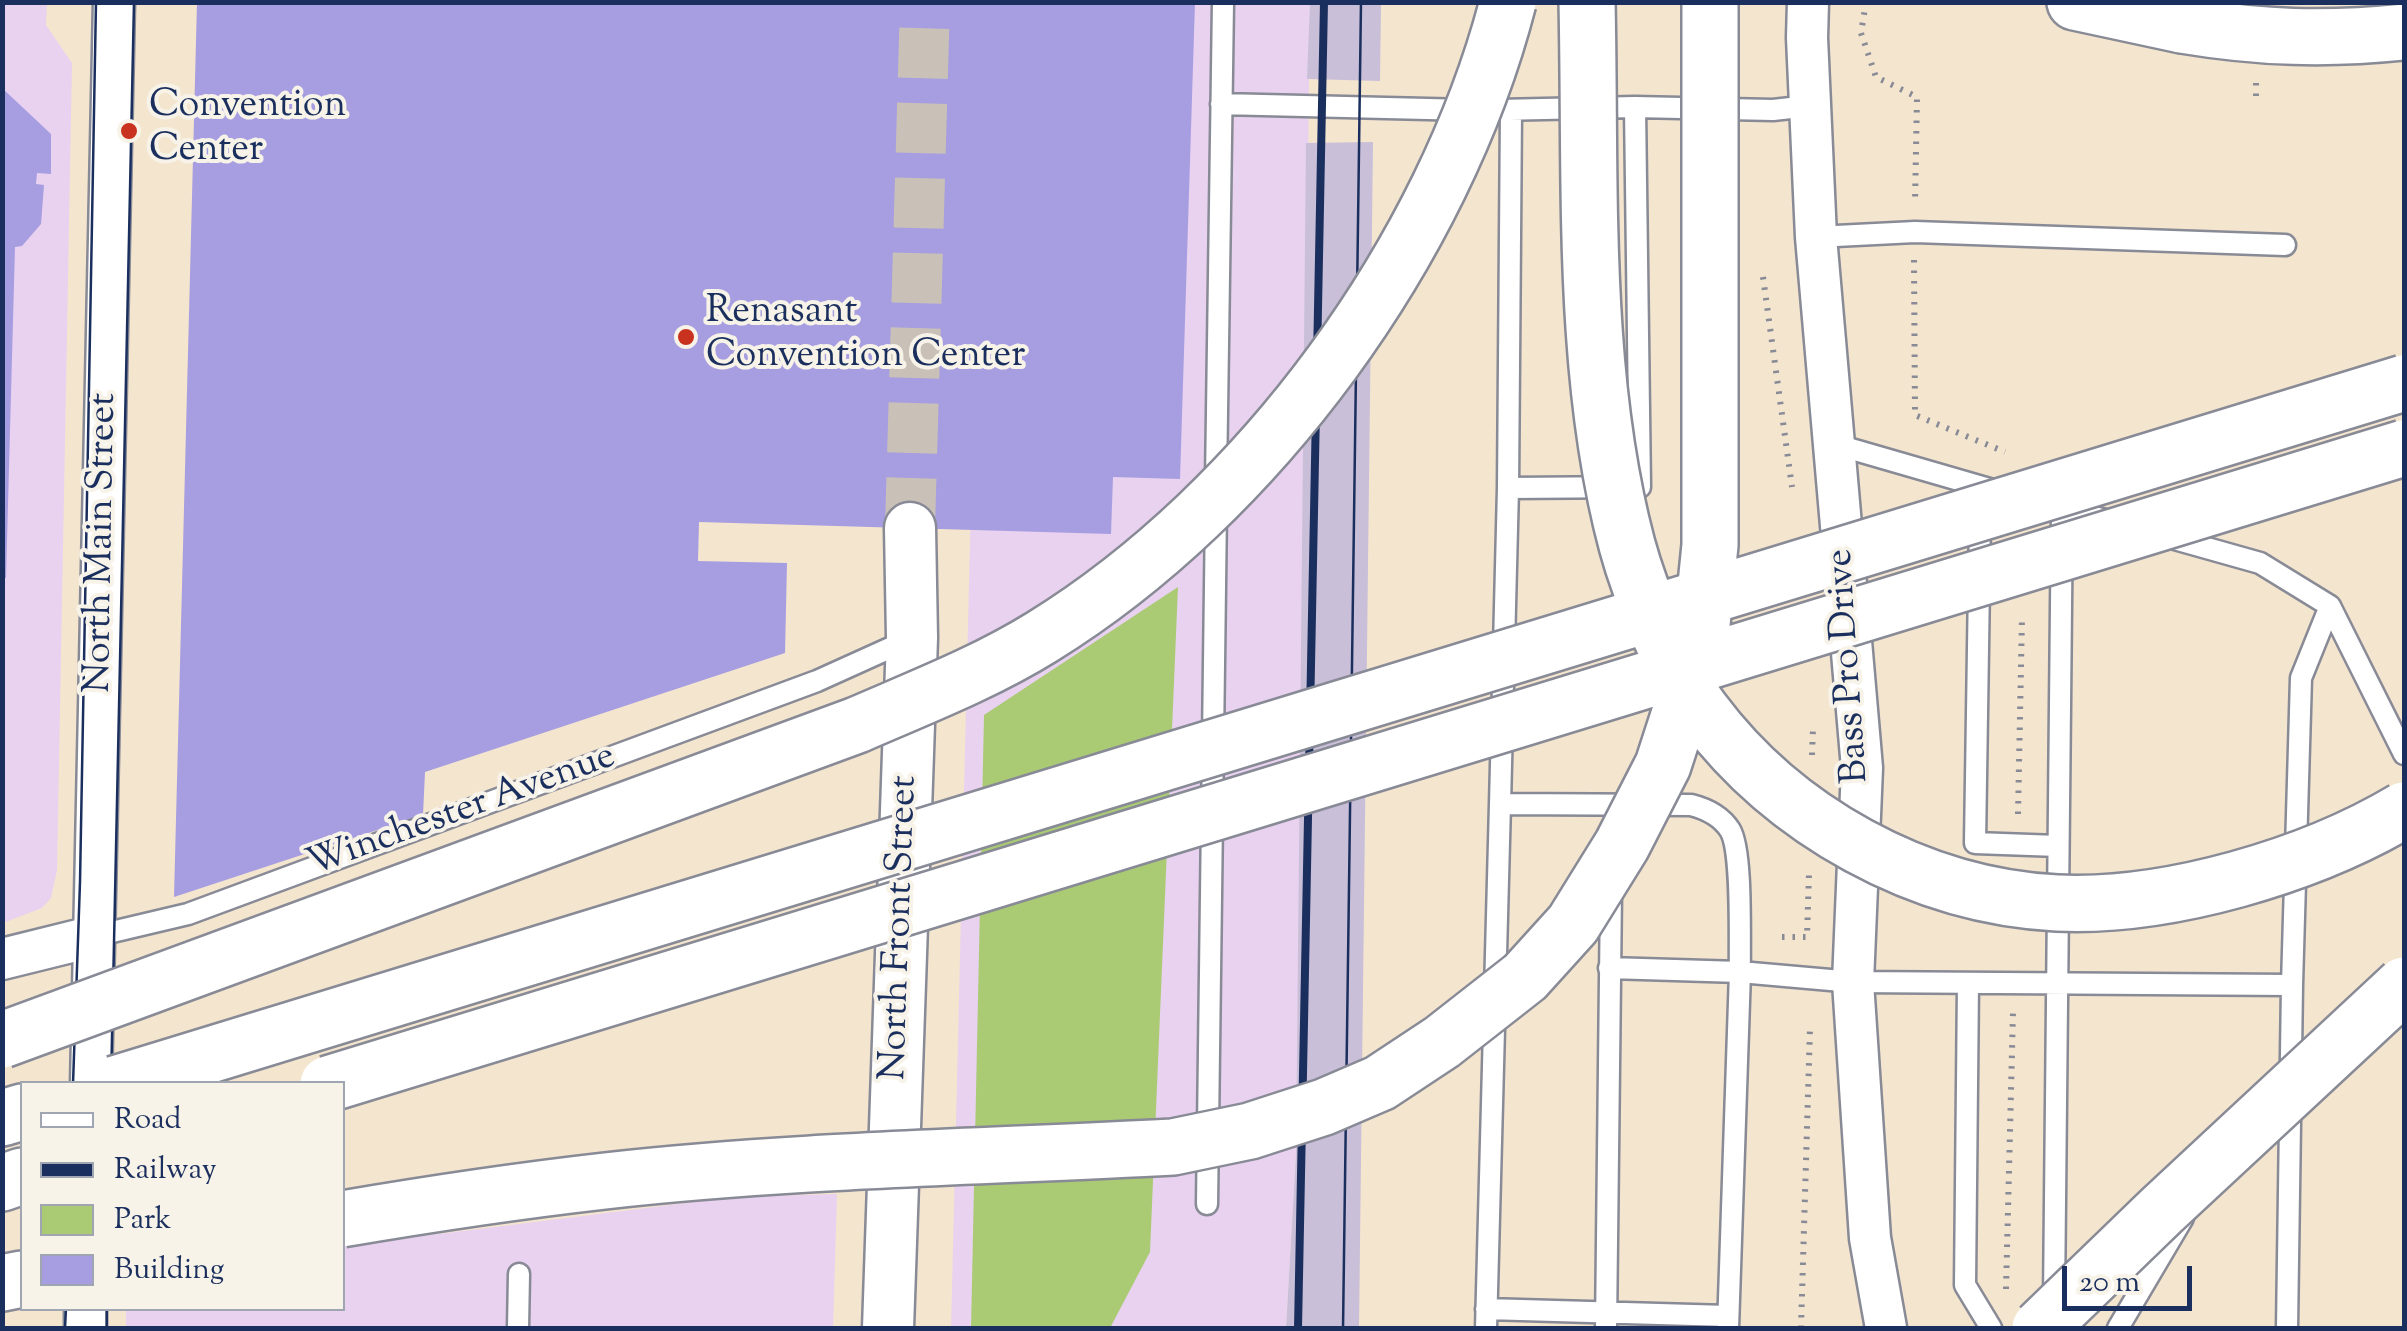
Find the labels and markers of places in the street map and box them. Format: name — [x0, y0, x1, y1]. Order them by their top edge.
place label: Convention Center — [149, 86, 346, 175]
marker: Convention Center — [118, 120, 140, 142]
place label: Renasant Convention Center — [706, 292, 1026, 382]
marker: Renasant Convention Center — [675, 326, 697, 348]

